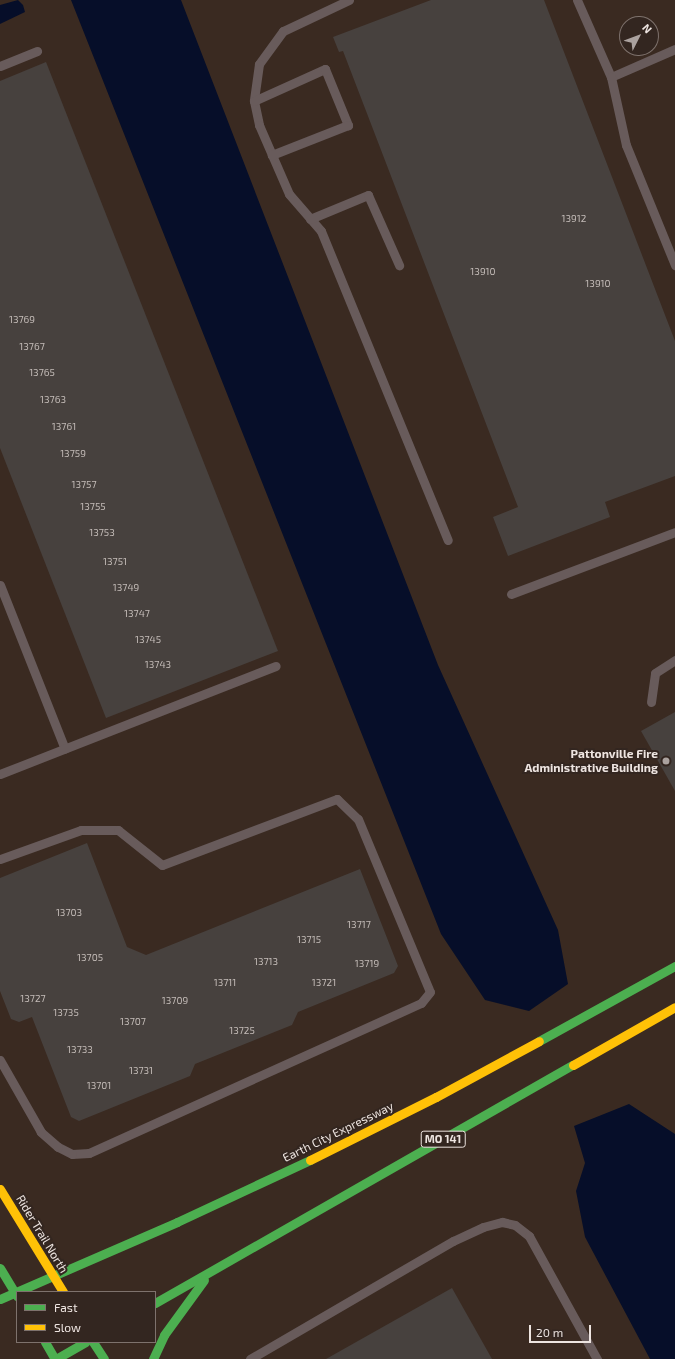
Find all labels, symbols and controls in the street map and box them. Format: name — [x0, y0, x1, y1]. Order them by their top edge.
north arrow — [619, 16, 659, 56]
text: N — [640, 21, 655, 36]
house number: 13912 — [562, 213, 586, 225]
house number: 13910 — [470, 266, 496, 278]
house number: 13910 — [585, 278, 611, 290]
house number: 13769 — [9, 314, 35, 326]
house number: 13767 — [19, 341, 45, 353]
house number: 13765 — [29, 367, 55, 379]
house number: 13763 — [40, 394, 66, 406]
house number: 13761 — [52, 421, 76, 433]
house number: 13759 — [60, 448, 86, 460]
house number: 13757 — [71, 479, 97, 491]
house number: 13755 — [80, 501, 106, 513]
house number: 13753 — [89, 527, 115, 539]
house number: 13751 — [103, 556, 127, 568]
house number: 13749 — [113, 582, 139, 594]
house number: 13747 — [124, 608, 150, 620]
house number: 13745 — [135, 634, 161, 646]
house number: 13743 — [145, 659, 171, 671]
place label: Pattonville Fire Administrative Building — [524, 747, 658, 775]
marker: Pattonville Fire Administrative Building — [661, 756, 671, 766]
house number: 13703 — [56, 907, 82, 919]
house number: 13717 — [347, 919, 371, 931]
house number: 13715 — [297, 934, 321, 946]
house number: 13705 — [77, 952, 103, 964]
house number: 13713 — [254, 956, 278, 968]
house number: 13719 — [355, 958, 379, 970]
house number: 13711 — [214, 977, 236, 989]
house number: 13721 — [312, 977, 336, 989]
house number: 13727 — [20, 993, 46, 1005]
house number: 13709 — [162, 995, 188, 1007]
house number: 13735 — [53, 1007, 79, 1019]
house number: 13707 — [120, 1016, 146, 1028]
house number: 13725 — [229, 1025, 255, 1037]
house number: 13733 — [67, 1044, 93, 1056]
house number: 13731 — [129, 1065, 153, 1077]
house number: 13701 — [87, 1080, 111, 1092]
street label: Earth City Expressway — [280, 1099, 396, 1165]
road number: MO 141 — [420, 1130, 466, 1148]
street label: Rider Trail North — [13, 1192, 71, 1276]
legend — [16, 1291, 156, 1343]
text: Fast — [54, 1300, 77, 1314]
scale bar — [531, 1317, 593, 1343]
text: Slow — [54, 1320, 81, 1334]
text: 20 m — [536, 1325, 563, 1339]

